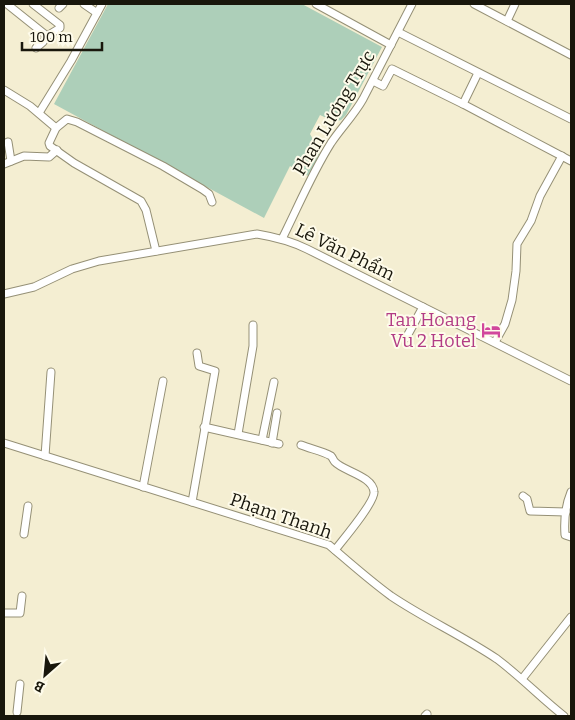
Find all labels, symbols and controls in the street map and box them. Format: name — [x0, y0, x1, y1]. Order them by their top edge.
scale bar — [22, 20, 102, 52]
text: 100 m — [30, 28, 73, 46]
street label: Phan Lương Trực — [288, 47, 380, 179]
street label: Lê Văn Phẩm — [292, 219, 398, 285]
place label: Tan Hoang Vu 2 Hotel — [386, 309, 476, 352]
hotel icon: Tan Hoang Vu 2 Hotel — [480, 319, 502, 341]
street label: Phạm Thanh — [227, 488, 335, 544]
north arrow — [20, 650, 70, 700]
text: B — [31, 677, 47, 696]

